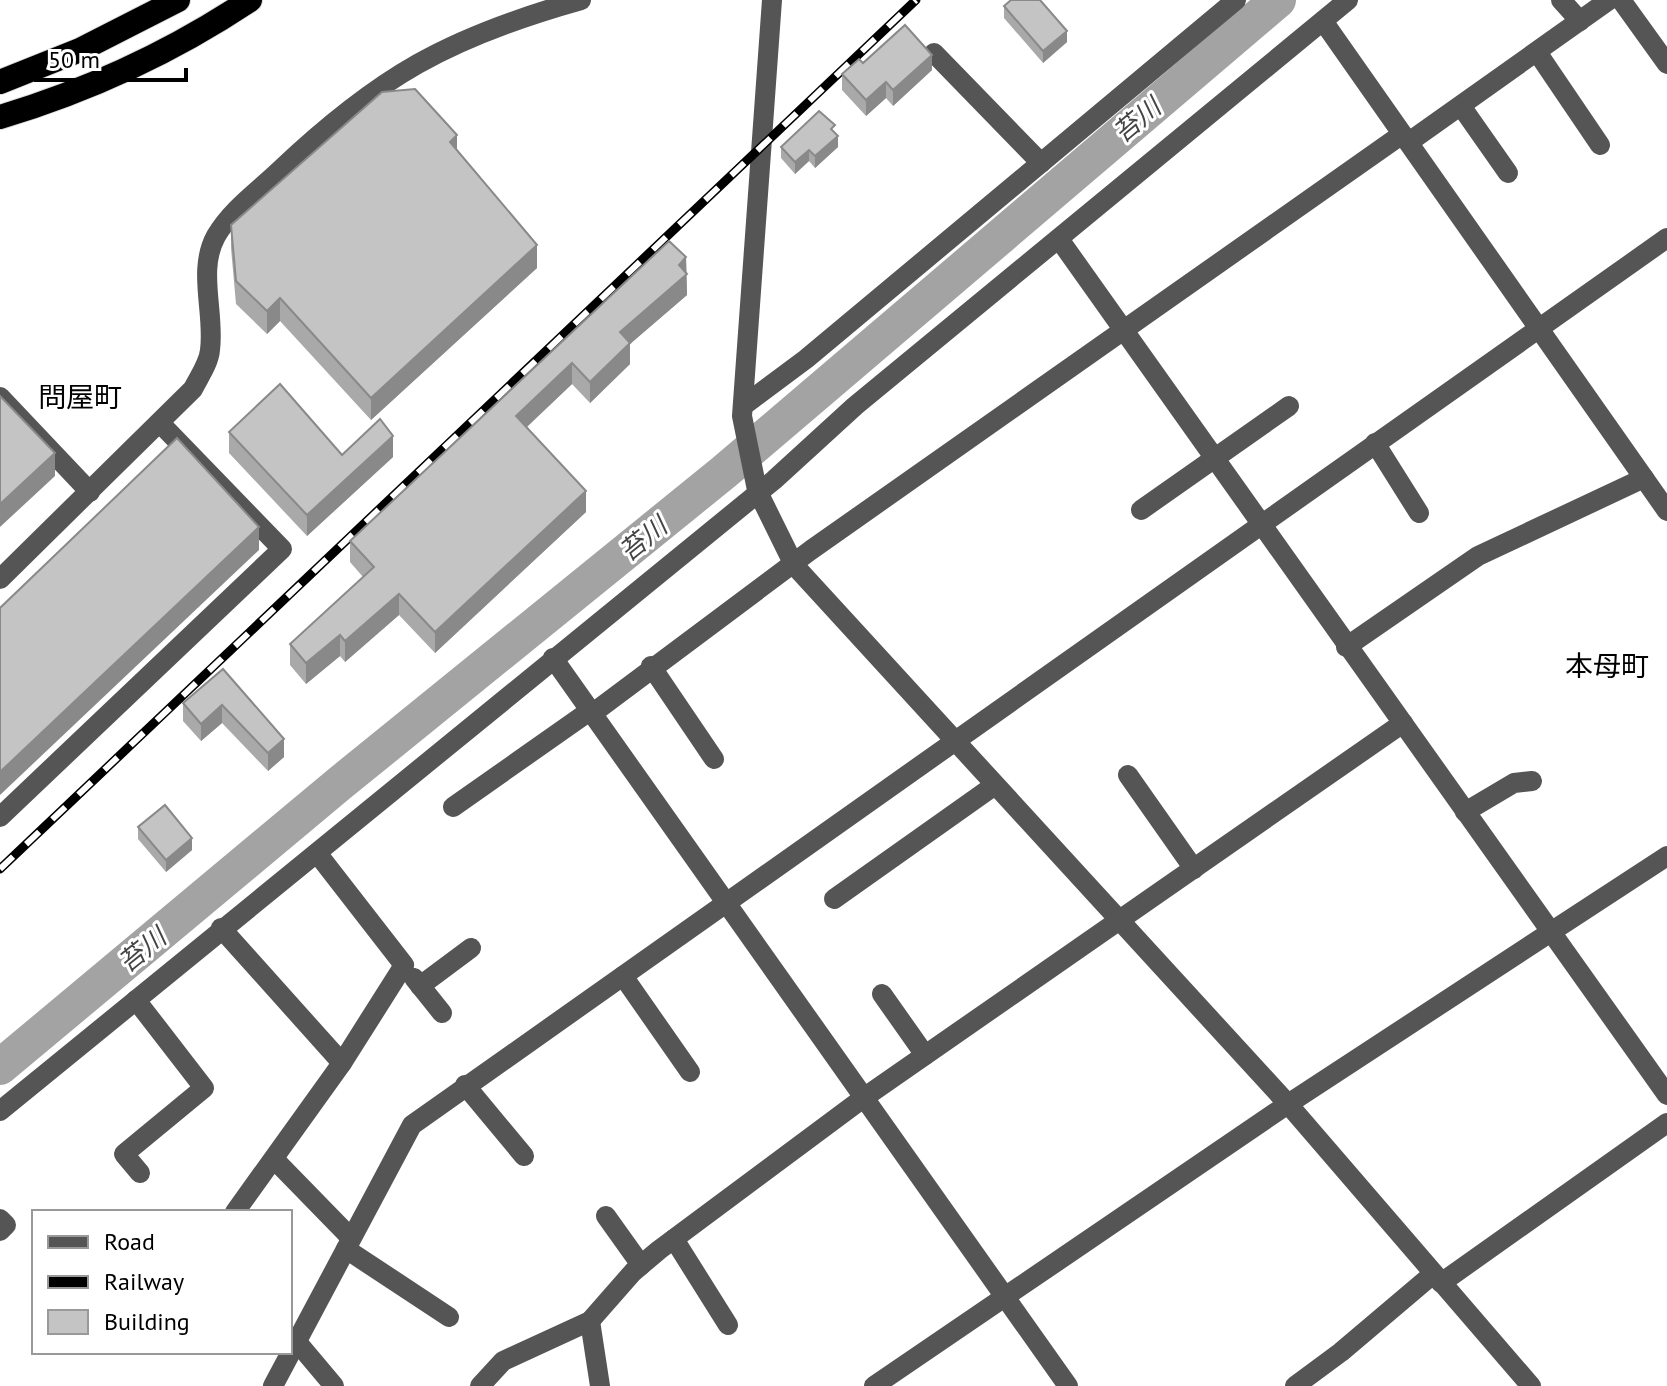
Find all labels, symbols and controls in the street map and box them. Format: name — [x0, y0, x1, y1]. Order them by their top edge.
scale bar — [36, 32, 186, 82]
text: 50 m — [48, 44, 100, 75]
water label: 苔川 — [1106, 88, 1169, 149]
district label: 問屋町 — [38, 378, 122, 415]
water label: 苔川 — [612, 508, 676, 568]
district label: 本母町 — [1565, 647, 1649, 684]
water label: 苔川 — [111, 919, 175, 979]
legend — [32, 1210, 292, 1354]
text: Road — [104, 1226, 155, 1257]
text: Railway — [104, 1266, 184, 1297]
text: Building — [104, 1306, 190, 1337]

